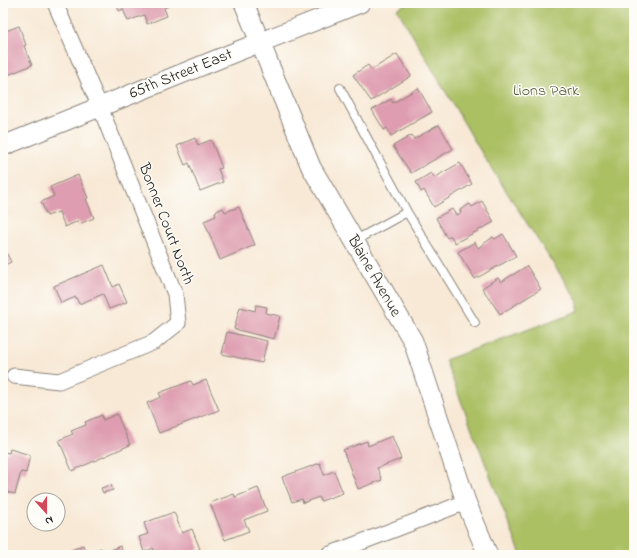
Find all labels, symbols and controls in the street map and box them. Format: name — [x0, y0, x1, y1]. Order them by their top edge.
street label: 65th Street East — [126, 42, 237, 106]
park label: Lions Park — [513, 79, 580, 103]
street label: Bonner Court North — [131, 159, 200, 288]
street label: Blaine Avenue — [340, 230, 408, 322]
north arrow — [26, 492, 66, 532]
text: N — [43, 512, 56, 529]

